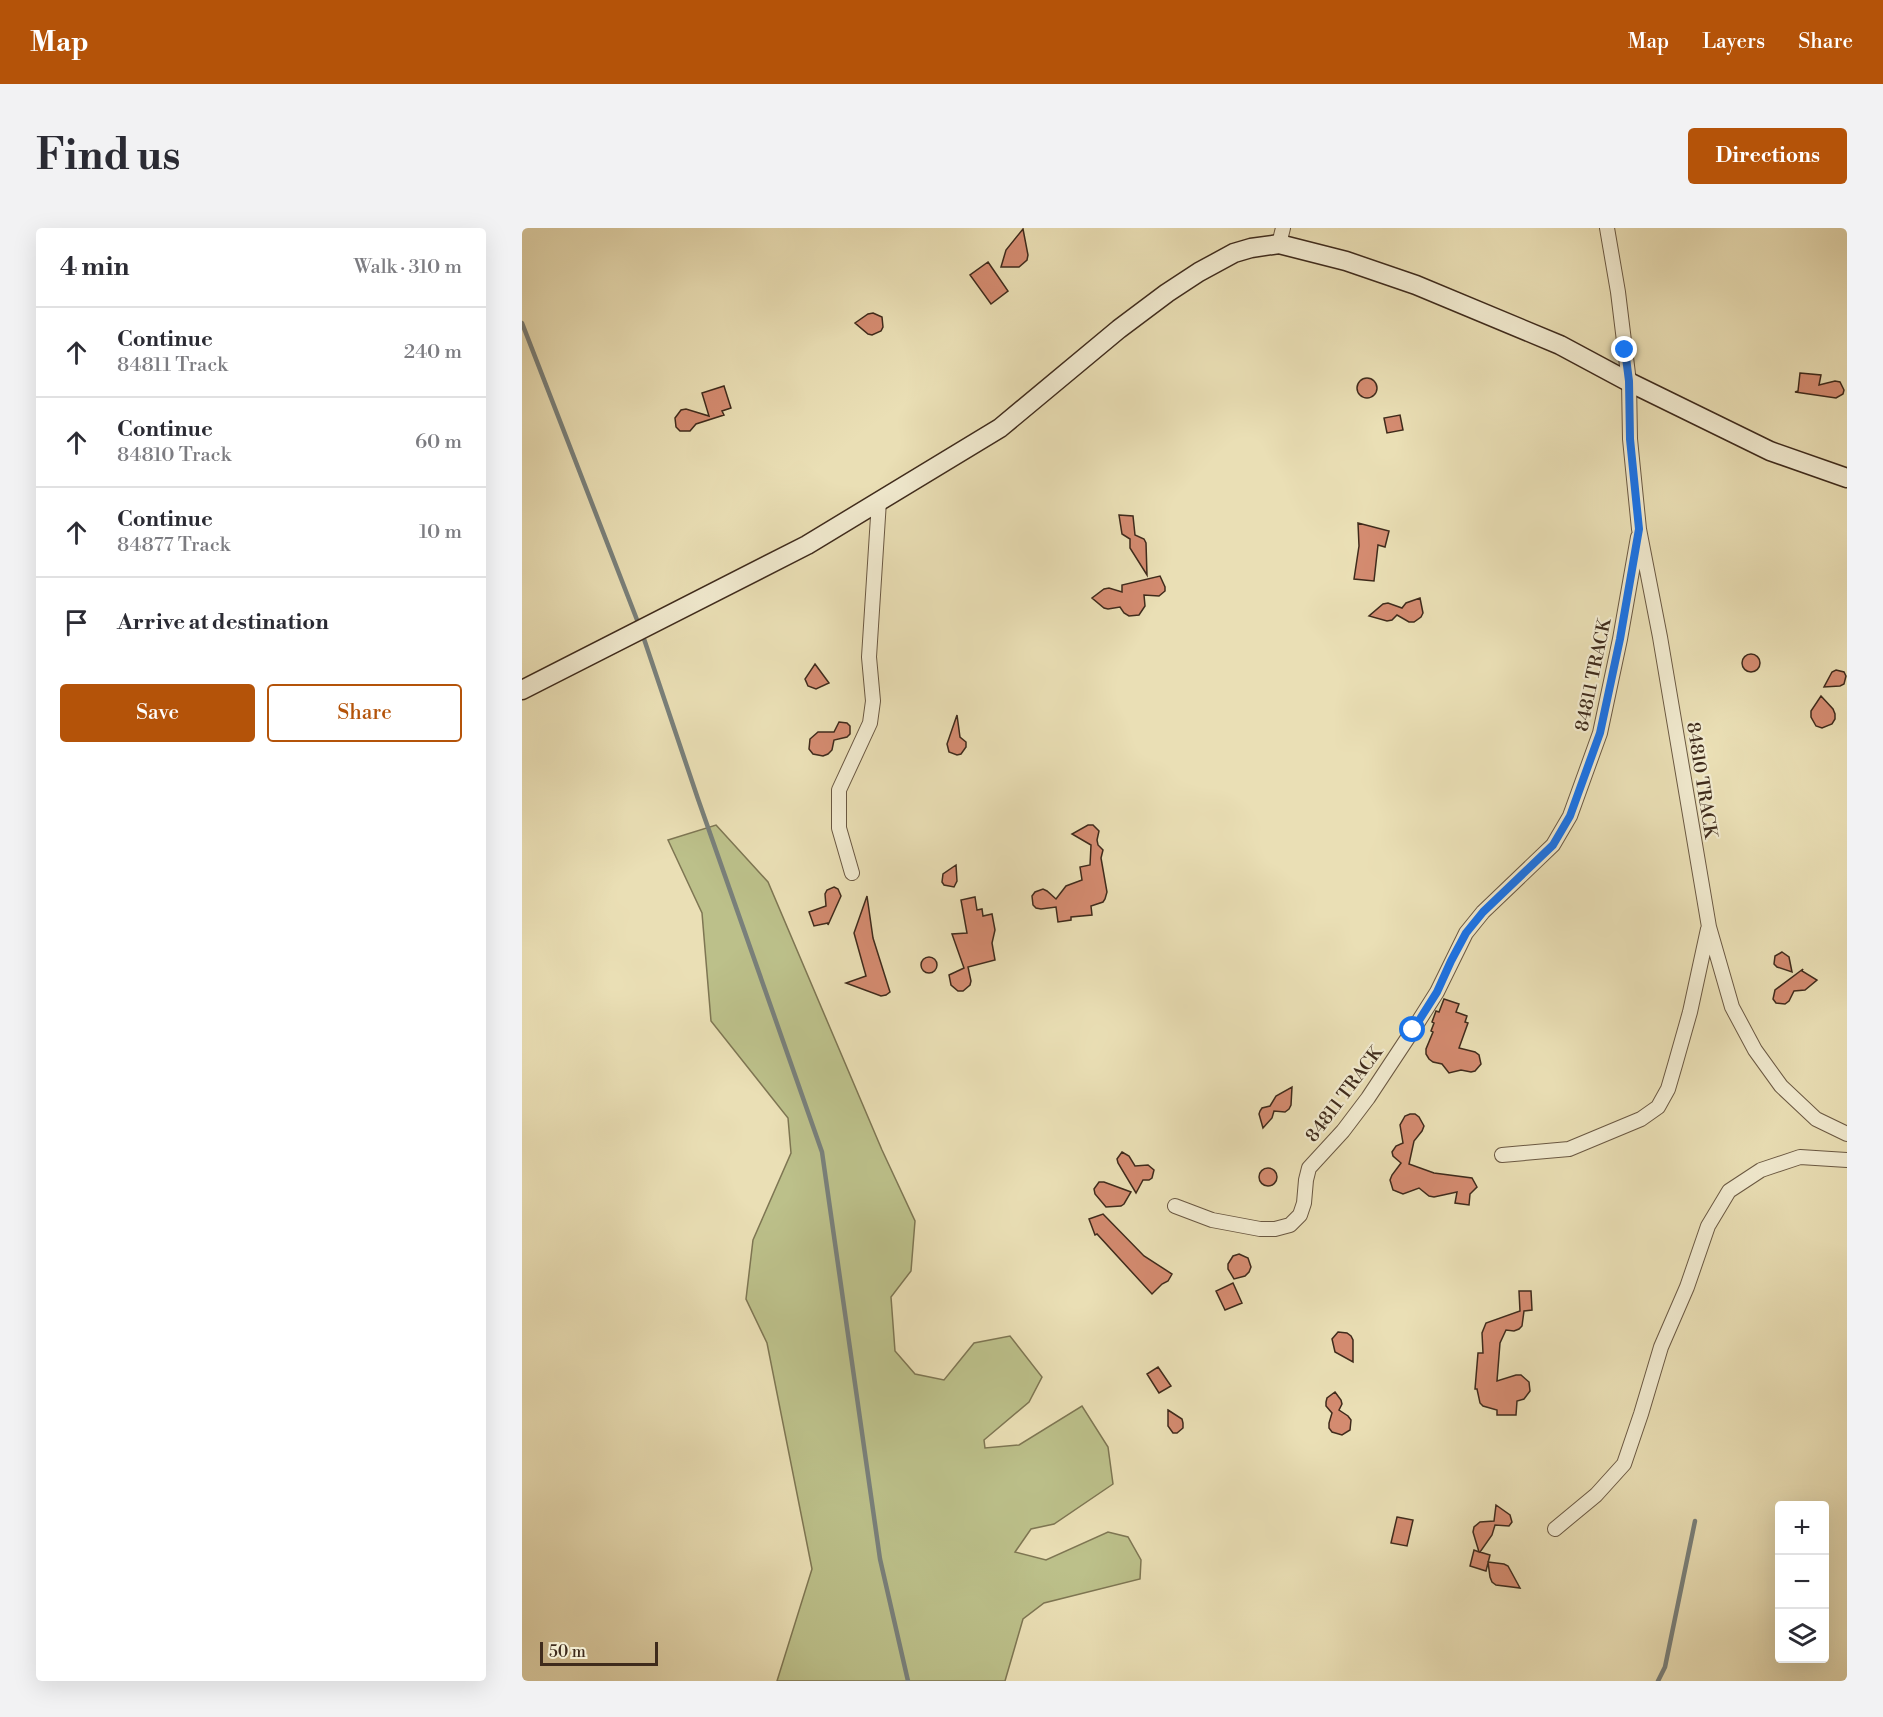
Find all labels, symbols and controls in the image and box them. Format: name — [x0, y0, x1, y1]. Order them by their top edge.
text: Map — [30, 25, 89, 60]
text: Map — [1628, 29, 1669, 55]
text: Layers — [1702, 29, 1765, 55]
text: Share — [1798, 29, 1853, 55]
button: Directions — [1688, 128, 1847, 184]
text: Find us — [36, 130, 180, 183]
text: 4 min — [60, 251, 130, 283]
text: Walk · 310 m — [354, 255, 462, 280]
text: Continue — [117, 326, 213, 353]
icon: ahead — [60, 336, 93, 369]
route end — [1611, 336, 1637, 362]
text: 240 m — [404, 340, 462, 365]
text: 84811 Track — [117, 353, 228, 378]
text: Continue — [117, 416, 213, 443]
icon: ahead — [60, 426, 93, 459]
text: 60 m — [415, 430, 462, 455]
text: 84810 Track — [117, 443, 231, 468]
text: Continue — [117, 506, 213, 533]
icon: ahead — [60, 516, 93, 549]
text: 10 m — [419, 520, 462, 545]
text: 84877 Track — [117, 533, 230, 558]
icon: arrive — [60, 606, 93, 639]
text: Arrive at destination — [117, 609, 329, 636]
street label: 84811 TRACK — [1570, 615, 1617, 733]
button: Save — [60, 684, 255, 742]
button: Share — [267, 684, 462, 742]
street label: 84810 TRACK — [1681, 720, 1722, 842]
route start — [1399, 1016, 1425, 1042]
street label: 84811 TRACK — [1301, 1040, 1389, 1147]
map controls — [1775, 1501, 1829, 1663]
button: + — [1775, 1501, 1829, 1555]
button: − — [1775, 1555, 1829, 1609]
button: layers — [1775, 1609, 1829, 1663]
scale bar — [540, 1639, 658, 1666]
text: 50 m — [549, 1642, 586, 1662]

